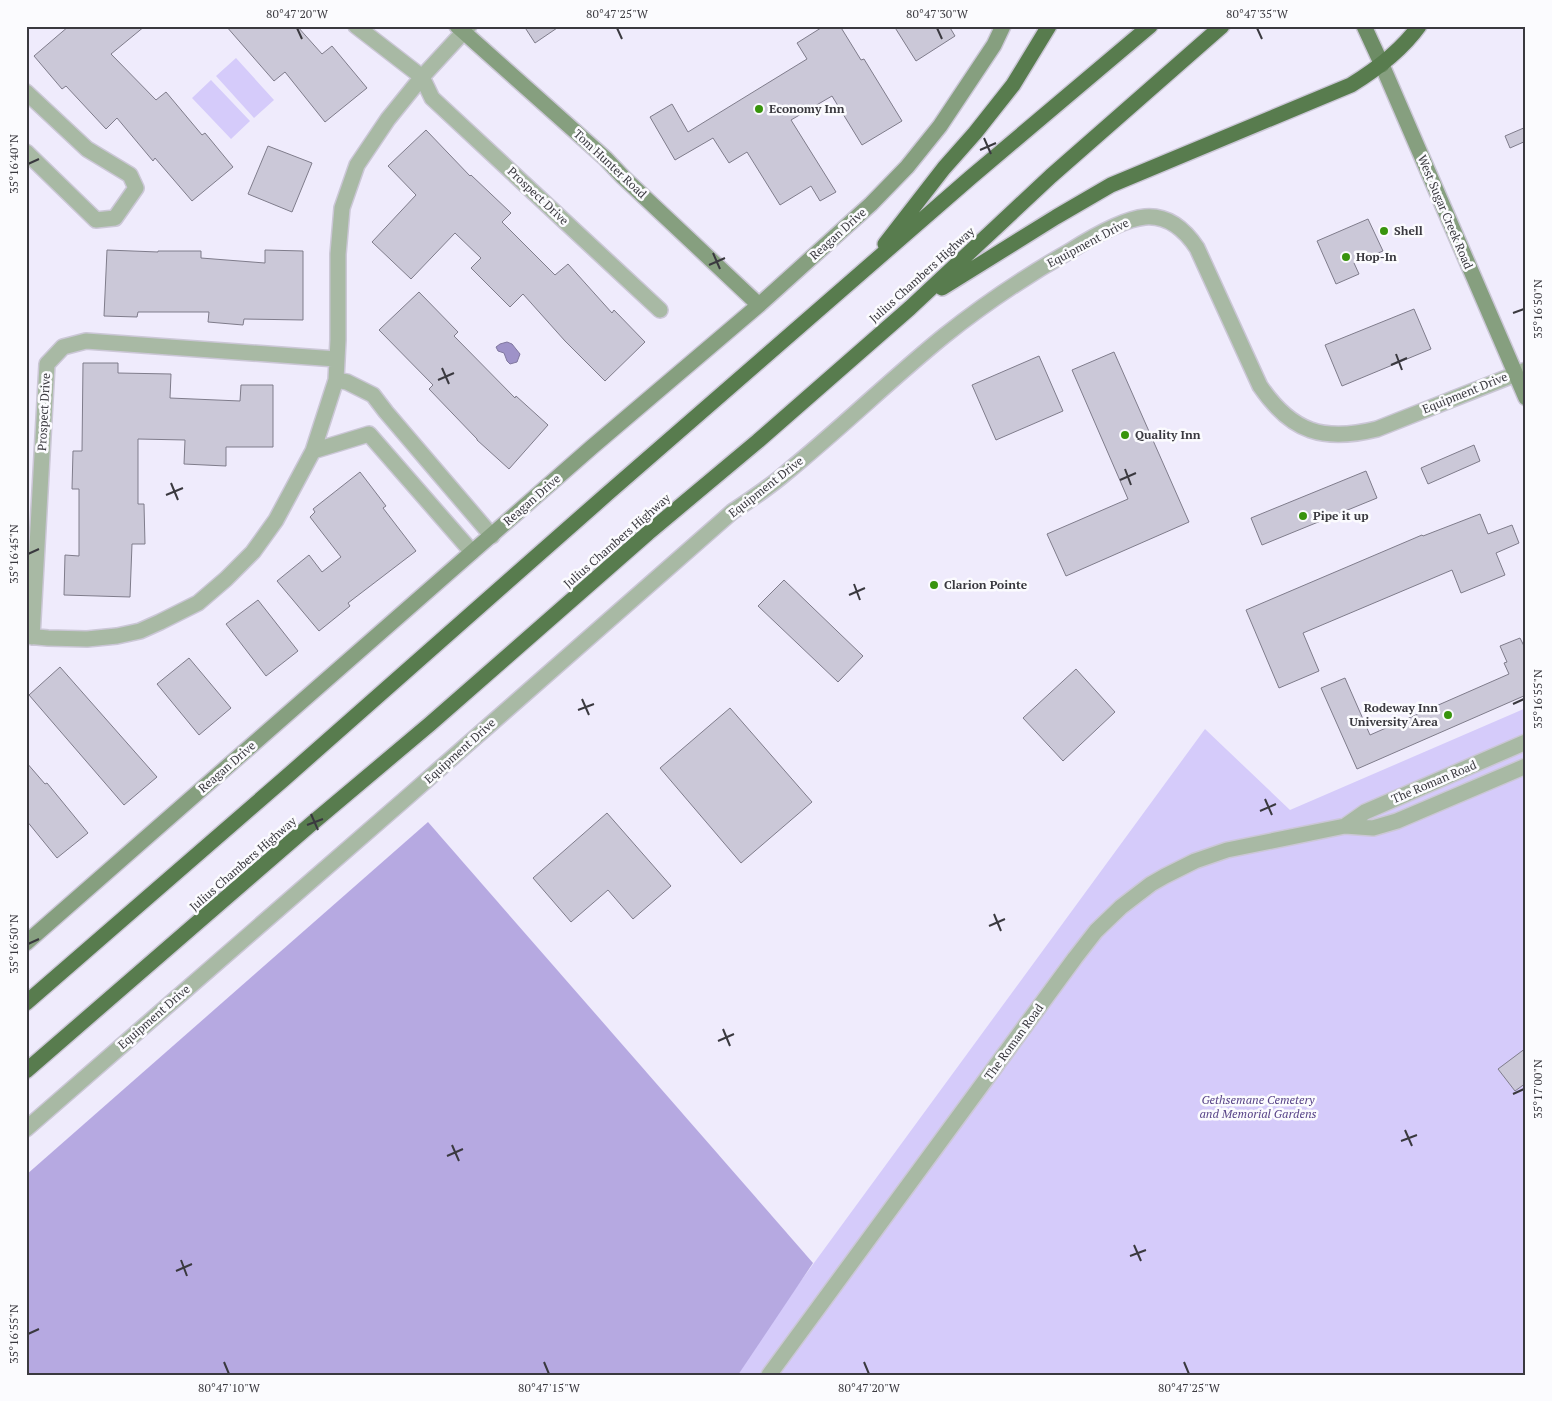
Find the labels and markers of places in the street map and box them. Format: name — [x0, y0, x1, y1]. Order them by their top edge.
place label: Economy Inn — [769, 101, 845, 116]
marker: Economy Inn — [753, 103, 765, 115]
place label: Shell — [1394, 223, 1423, 238]
marker: Shell — [1378, 225, 1390, 237]
place label: Hop-In — [1356, 249, 1397, 264]
marker: Hop-In — [1340, 251, 1352, 263]
place label: Quality Inn — [1135, 427, 1201, 442]
marker: Quality Inn — [1119, 429, 1131, 441]
place label: Pipe it up — [1313, 508, 1368, 523]
marker: Pipe it up — [1297, 510, 1309, 522]
place label: Clarion Pointe — [944, 577, 1028, 592]
marker: Clarion Pointe — [928, 579, 940, 591]
place label: Rodeway Inn University Area — [1349, 700, 1438, 729]
marker: Rodeway Inn University Area — [1442, 709, 1454, 721]

